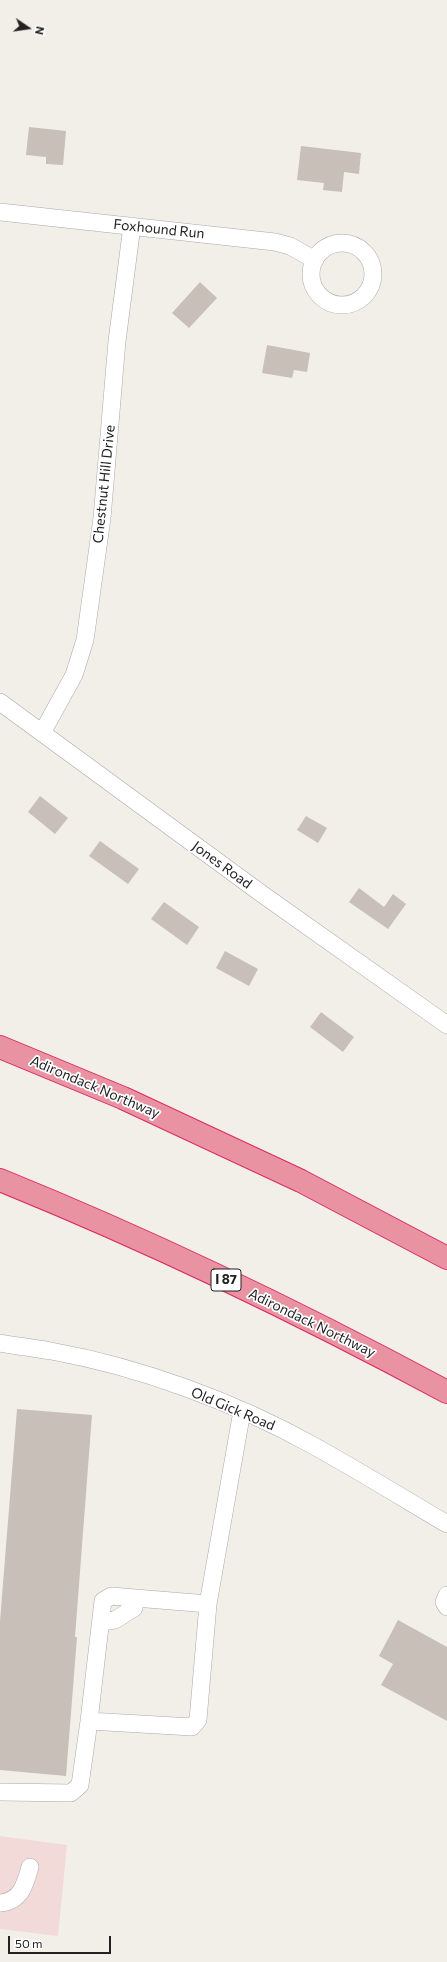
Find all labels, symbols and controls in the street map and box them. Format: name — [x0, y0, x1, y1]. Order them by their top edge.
north arrow — [8, 8, 48, 48]
text: N — [33, 25, 47, 36]
street label: Foxhound Run — [113, 216, 205, 242]
street label: Chestnut Hill Drive — [89, 424, 119, 544]
street label: Jones Road — [189, 838, 255, 892]
street label: Adirondack Northway — [28, 1052, 162, 1122]
road number: I 87 — [211, 1269, 241, 1291]
street label: Adirondack Northway — [246, 1285, 378, 1361]
street label: Old Gick Road — [189, 1384, 277, 1434]
scale bar — [10, 1928, 113, 1954]
text: 50 m — [15, 1936, 43, 1950]

